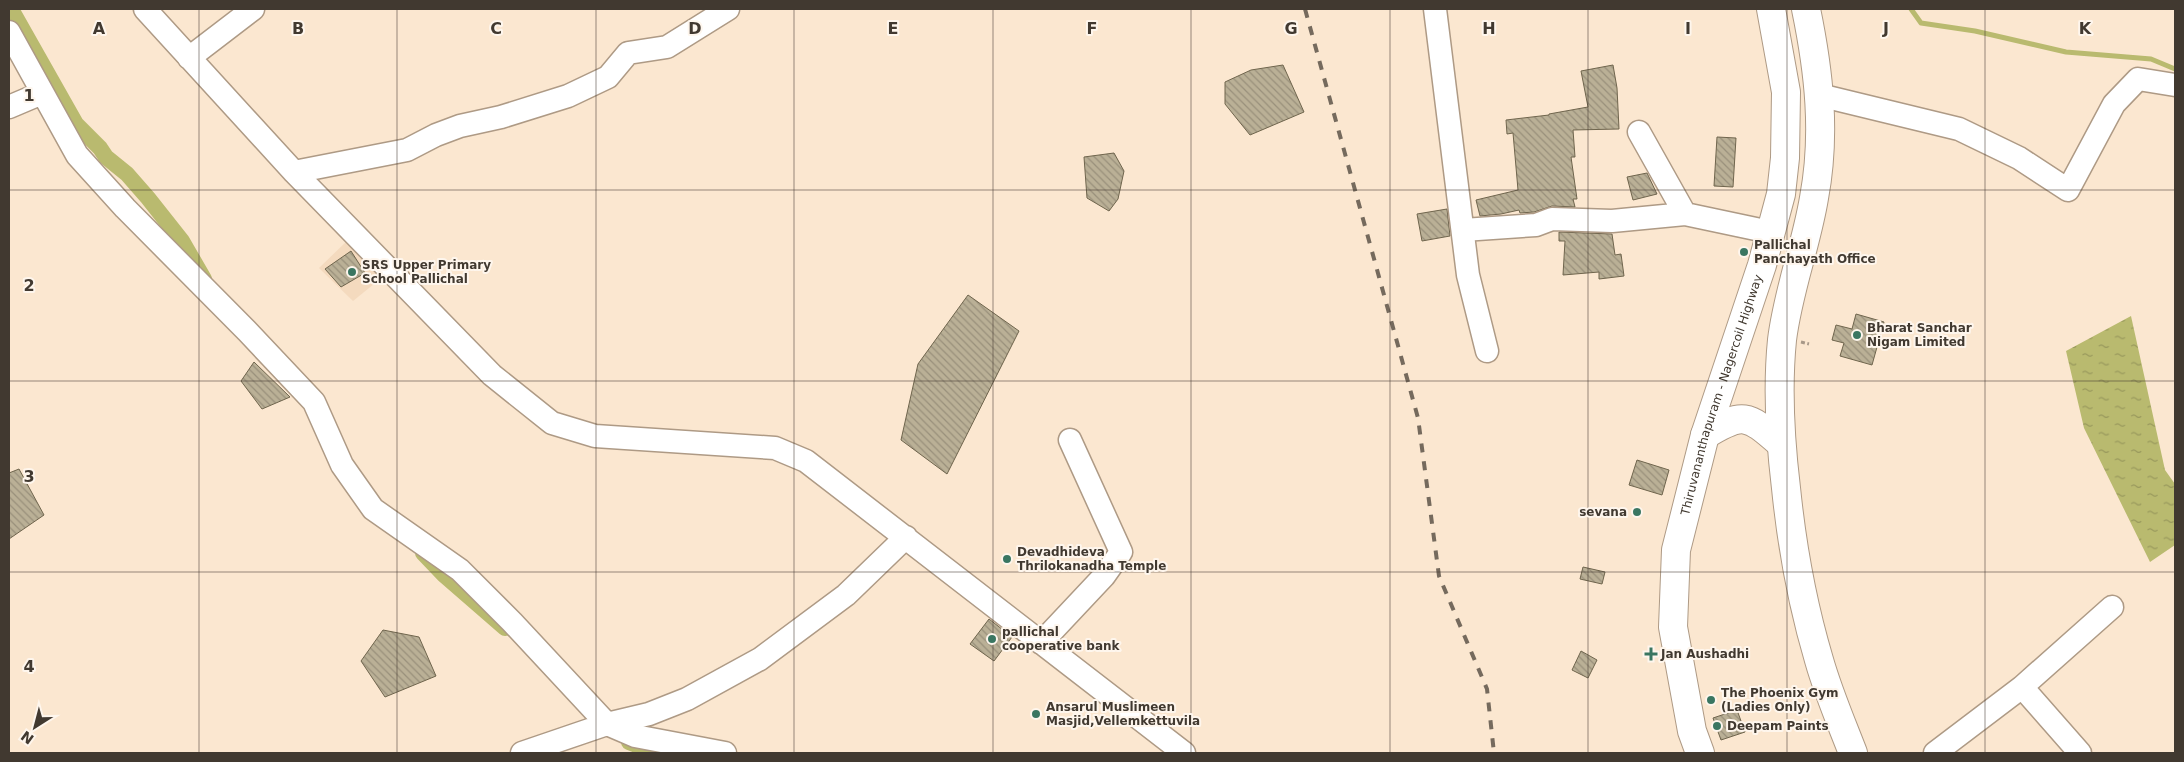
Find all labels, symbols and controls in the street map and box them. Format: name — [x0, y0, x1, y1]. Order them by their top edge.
text: A — [93, 19, 106, 38]
text: B — [292, 19, 304, 38]
text: C — [490, 19, 502, 38]
text: D — [688, 19, 702, 38]
text: E — [888, 19, 898, 38]
text: F — [1087, 19, 1097, 38]
text: G — [1284, 19, 1298, 38]
text: H — [1482, 19, 1496, 38]
text: I — [1685, 19, 1691, 38]
text: J — [1882, 19, 1889, 38]
text: K — [2079, 19, 2092, 38]
text: 1 — [23, 86, 35, 105]
place label: Pallichal Panchayath Office — [1754, 238, 1876, 266]
marker: Pallichal Panchayath Office — [1738, 246, 1750, 258]
place label: SRS Upper Primary School Pallichal — [362, 258, 491, 286]
marker: SRS Upper Primary School Pallichal — [346, 266, 358, 278]
street label: Thiruvananthapuram - Nagercoil Highway — [1678, 273, 1765, 518]
text: 2 — [23, 276, 35, 295]
place label: Bharat Sanchar Nigam Limited — [1867, 321, 1972, 349]
marker: Bharat Sanchar Nigam Limited — [1851, 329, 1863, 341]
text: 3 — [23, 467, 35, 486]
place label: sevana — [1579, 505, 1627, 519]
marker: sevana — [1631, 506, 1643, 518]
place label: Devadhideva Thrilokanadha Temple — [1017, 545, 1166, 573]
marker: Devadhideva Thrilokanadha Temple — [1001, 553, 1013, 565]
place label: pallichal cooperative bank — [1002, 625, 1121, 653]
marker: pallichal cooperative bank — [986, 633, 998, 645]
place label: Jan Aushadhi — [1660, 647, 1749, 661]
marker: Jan Aushadhi — [1645, 648, 1657, 660]
text: 4 — [23, 657, 35, 676]
place label: The Phoenix Gym (Ladies Only) — [1721, 686, 1839, 714]
marker: The Phoenix Gym (Ladies Only) — [1705, 694, 1717, 706]
place label: Ansarul Muslimeen Masjid,Vellemkettuvila — [1046, 700, 1200, 728]
north arrow — [10, 702, 60, 752]
marker: Ansarul Muslimeen Masjid,Vellemkettuvila — [1030, 708, 1042, 720]
place label: Deepam Paints — [1727, 719, 1829, 733]
marker: Deepam Paints — [1711, 720, 1723, 732]
text: N — [18, 728, 37, 747]

